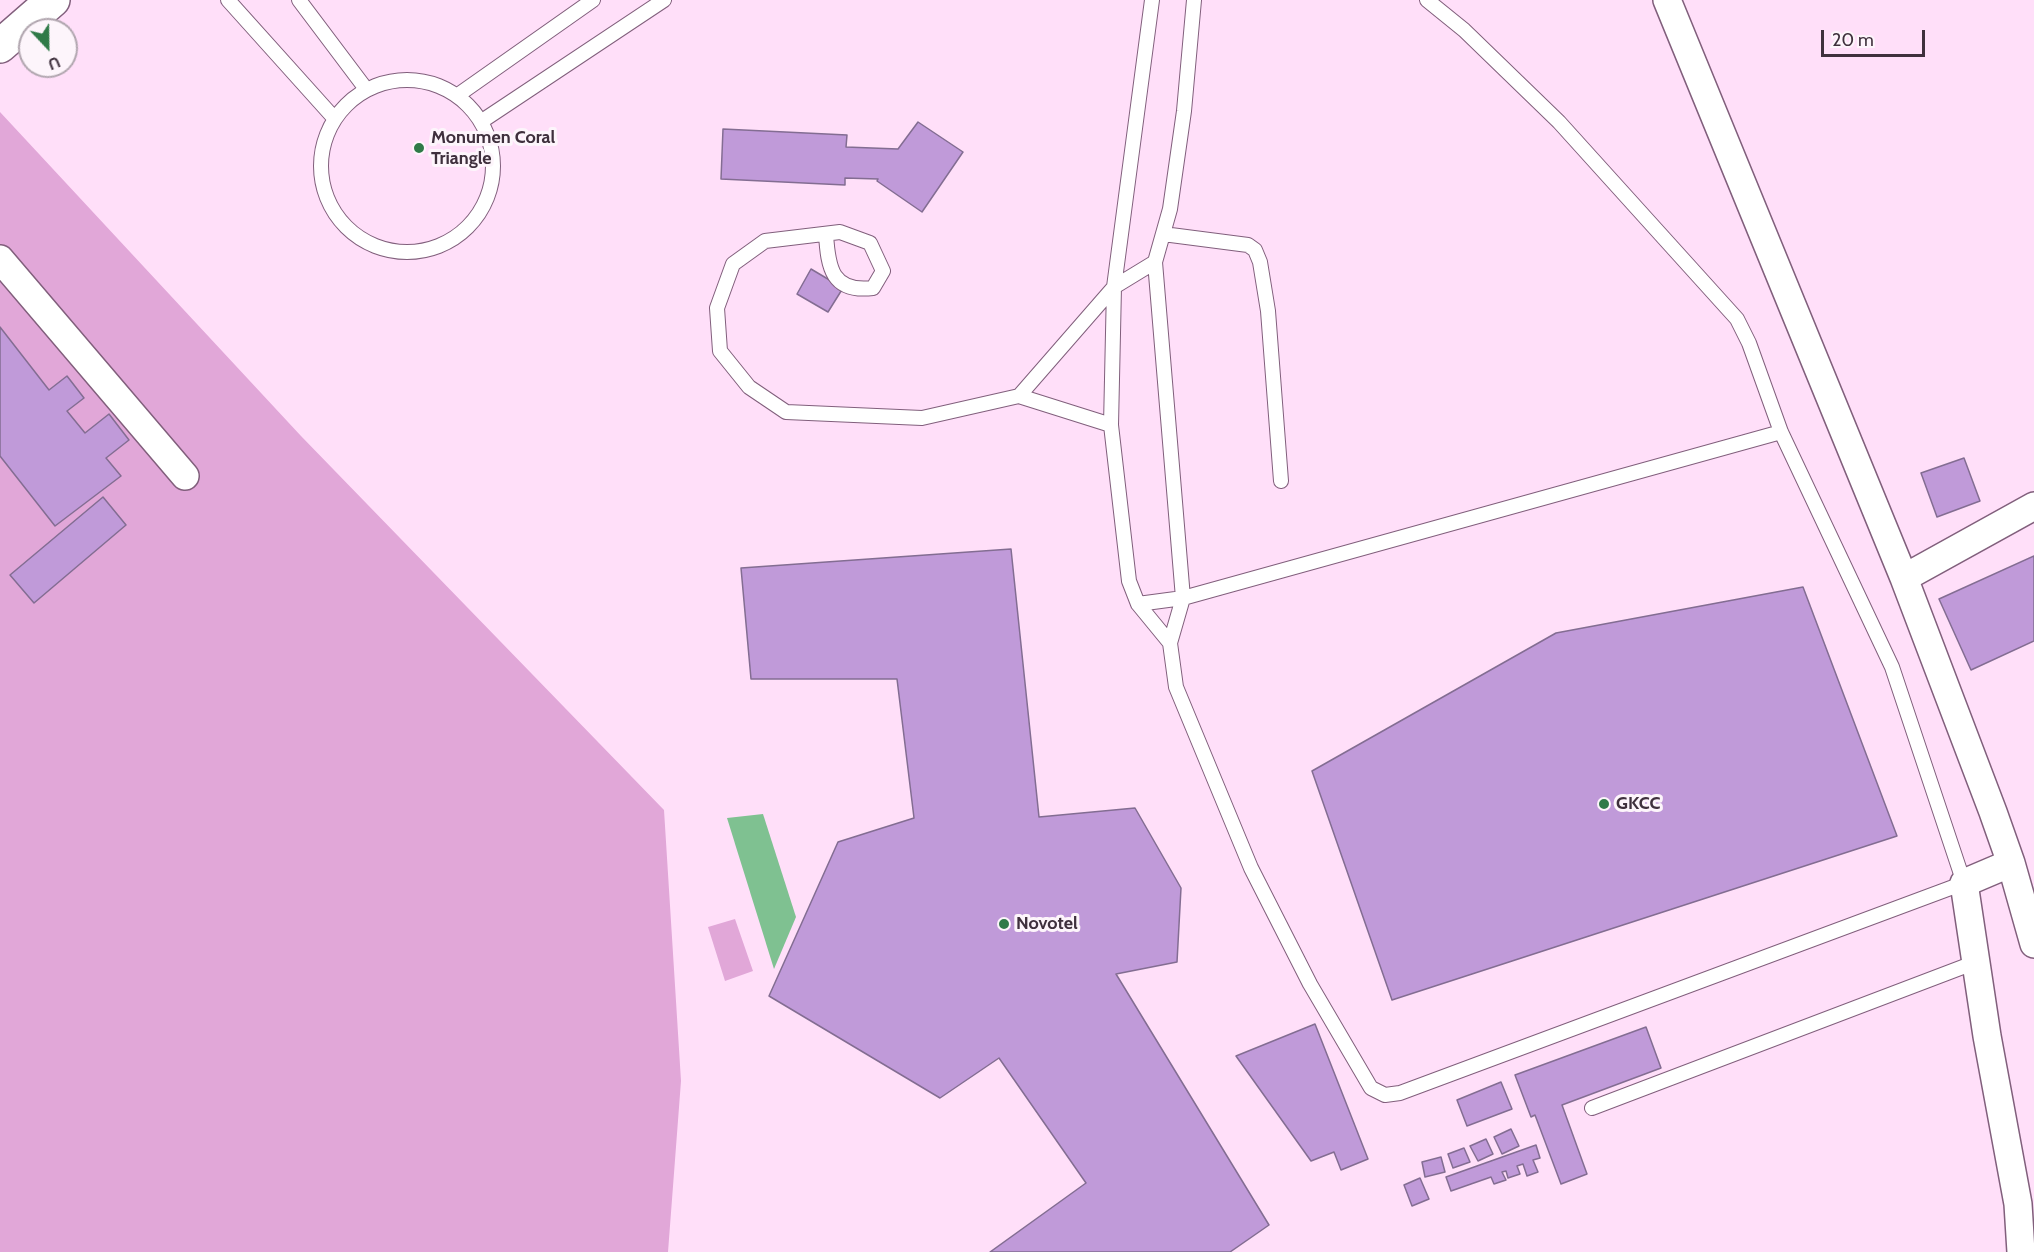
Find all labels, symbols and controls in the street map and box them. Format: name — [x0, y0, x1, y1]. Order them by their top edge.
north arrow — [18, 18, 78, 78]
scale bar — [1824, 18, 1928, 56]
text: 20 m — [1832, 29, 1874, 51]
text: U — [45, 52, 63, 74]
place label: Monumen Coral Triangle — [431, 127, 555, 170]
marker: Monumen Coral Triangle — [412, 141, 426, 155]
place label: GKCC — [1616, 793, 1661, 815]
marker: GKCC — [1597, 797, 1611, 811]
place label: Novotel — [1016, 913, 1078, 935]
marker: Novotel — [997, 917, 1011, 931]

